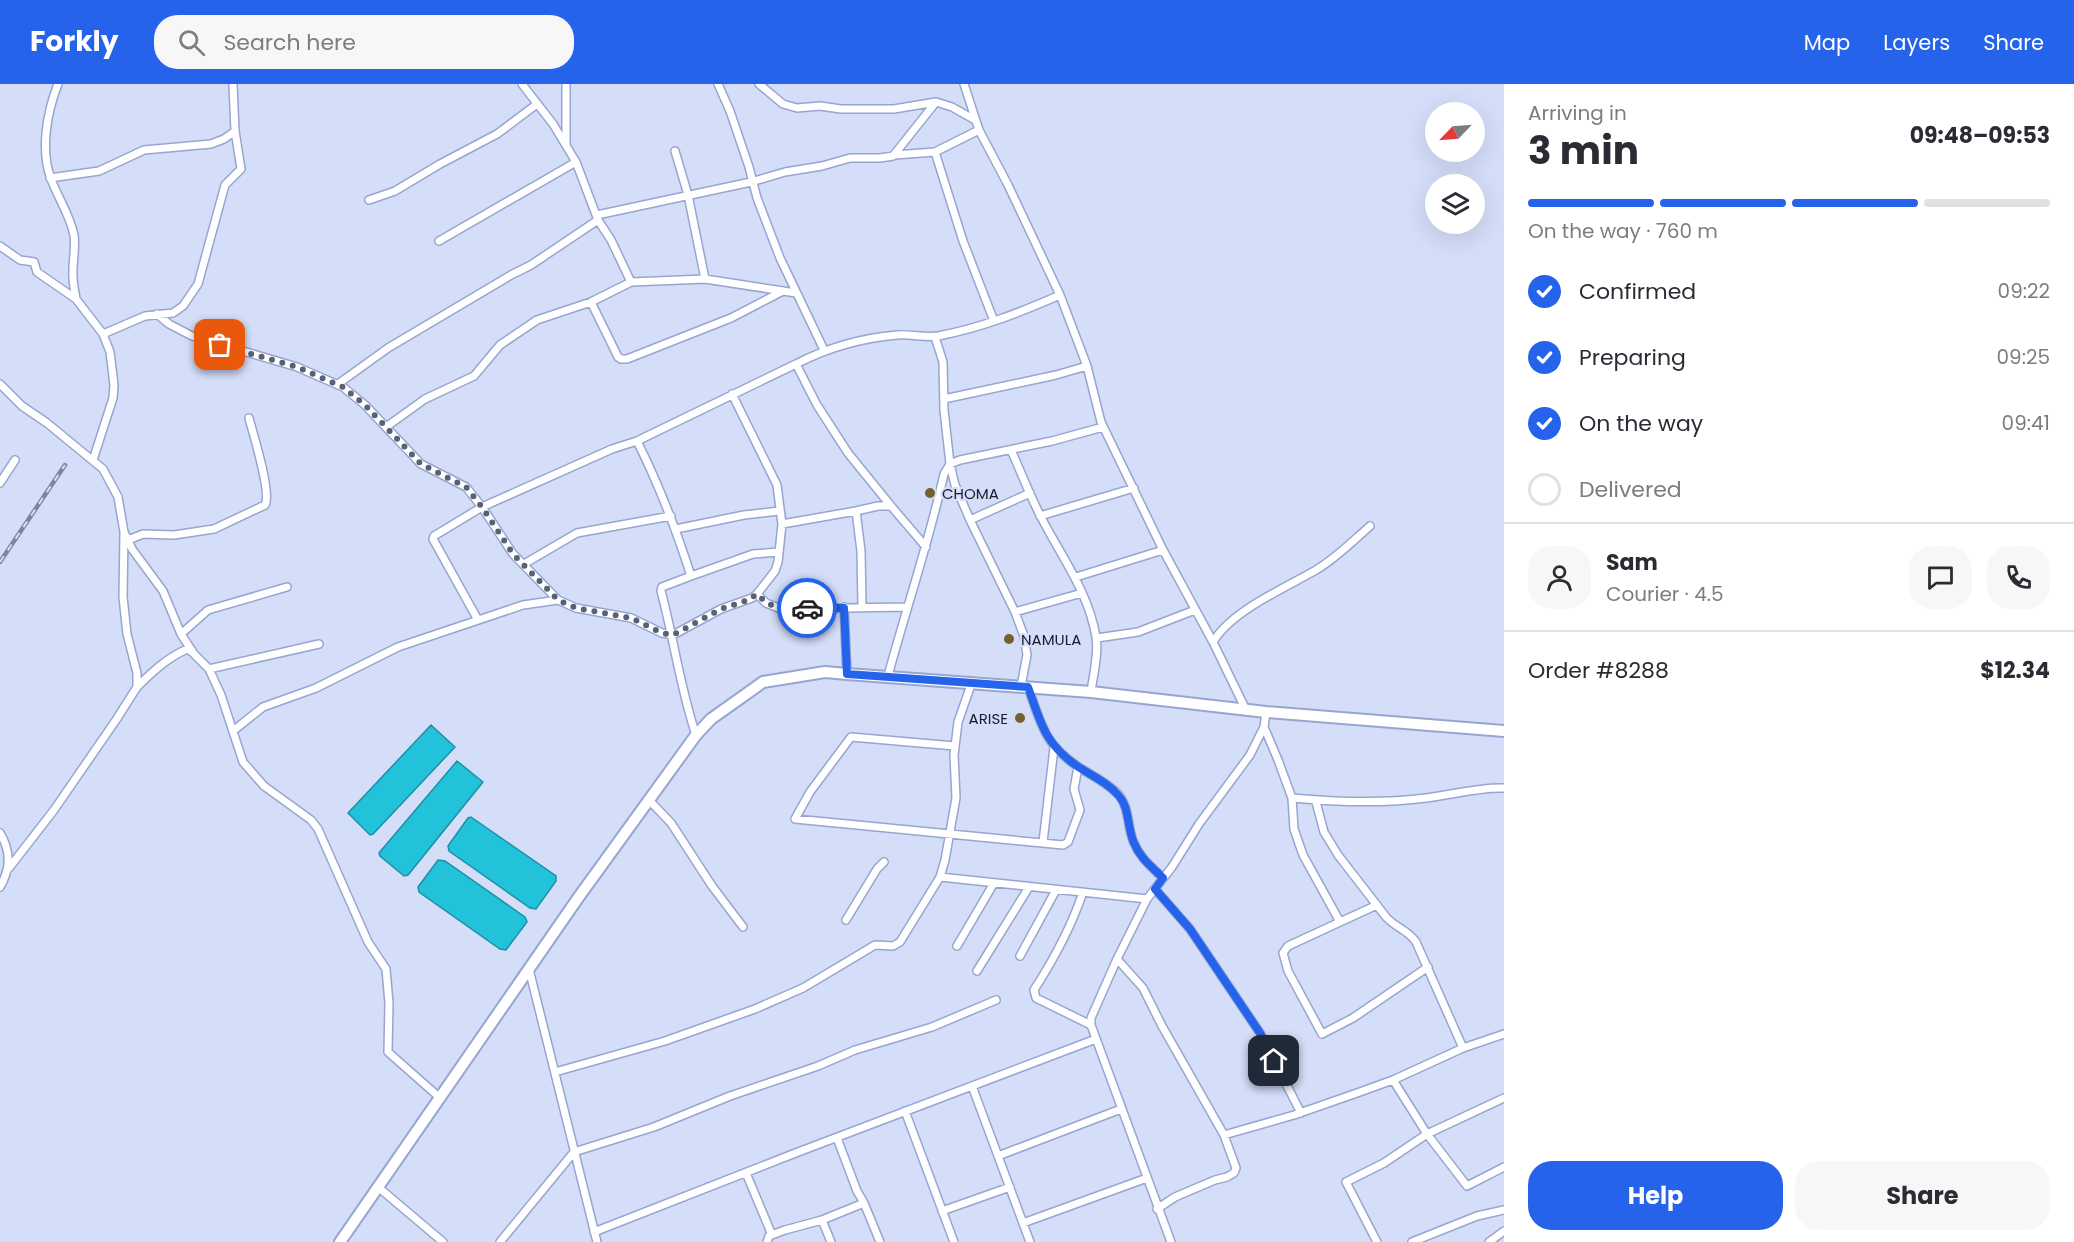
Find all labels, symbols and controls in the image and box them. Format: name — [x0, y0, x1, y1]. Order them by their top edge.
search box — [154, 15, 574, 69]
text: Forkly — [30, 22, 118, 61]
icon: search — [175, 26, 208, 59]
text: Search here — [223, 27, 356, 58]
text: Map — [1804, 28, 1850, 57]
text: Layers — [1883, 28, 1950, 57]
text: Share — [1983, 28, 2044, 57]
text: Arriving in — [1528, 99, 1627, 127]
north arrow — [1425, 102, 1485, 162]
map controls — [1425, 102, 1485, 234]
text: 09:48–09:53 — [1910, 120, 2050, 151]
text: 3 min — [1528, 123, 1639, 178]
button: layers — [1425, 174, 1485, 234]
text: On the way · 760 m — [1528, 217, 1718, 245]
icon: check — [1528, 275, 1561, 308]
text: Confirmed — [1579, 276, 1696, 307]
text: 09:22 — [1998, 277, 2050, 305]
pin — [194, 319, 245, 370]
icon: bag — [203, 328, 236, 361]
icon: check — [1528, 341, 1561, 374]
text: Preparing — [1579, 342, 1686, 373]
text: 09:25 — [1997, 343, 2050, 371]
icon: check — [1528, 407, 1561, 440]
text: On the way — [1579, 408, 1703, 439]
text: 09:41 — [2002, 409, 2050, 437]
text: Delivered — [1579, 474, 1682, 505]
place label: CHOMA — [942, 483, 999, 504]
marker: CHOMA — [923, 486, 937, 500]
button: person — [1528, 546, 1591, 609]
button: chat — [1909, 546, 1972, 609]
button: phone — [1987, 546, 2050, 609]
text: Sam — [1606, 547, 1658, 578]
courier — [777, 578, 837, 638]
text: Courier · 4.5 — [1606, 580, 1724, 608]
icon: car — [791, 592, 824, 625]
place label: NAMULA — [1021, 629, 1081, 650]
marker: NAMULA — [1002, 632, 1016, 646]
text: Order #8288 — [1528, 655, 1669, 686]
text: $12.34 — [1980, 655, 2050, 686]
place label: ARISE — [969, 708, 1008, 729]
marker: ARISE — [1013, 711, 1027, 725]
pin — [1248, 1035, 1299, 1086]
icon: home — [1257, 1044, 1290, 1077]
button: Help — [1528, 1161, 1783, 1230]
button: Share — [1795, 1161, 2050, 1230]

